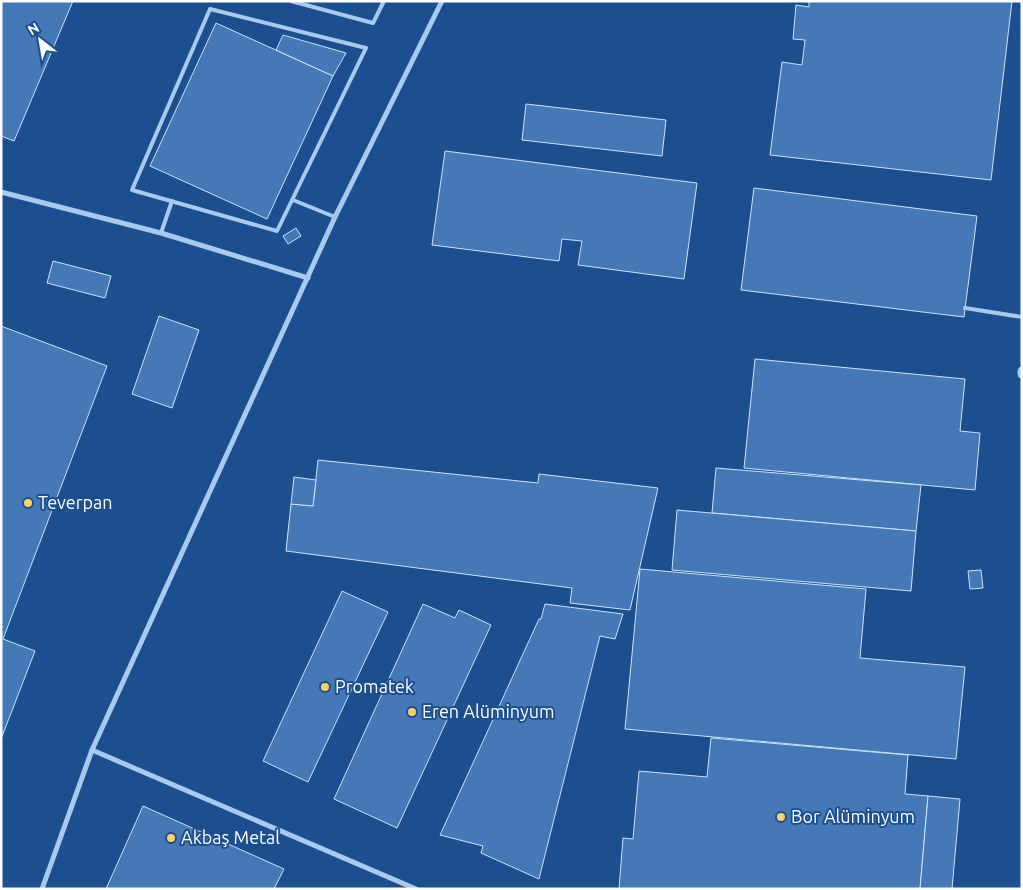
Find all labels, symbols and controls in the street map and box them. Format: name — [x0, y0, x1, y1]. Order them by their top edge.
north arrow — [15, 15, 65, 65]
text: N — [25, 19, 42, 38]
place label: Teverpan — [38, 492, 113, 512]
marker: Teverpan — [22, 497, 34, 509]
place label: Promatek — [335, 676, 414, 696]
marker: Promatek — [319, 681, 331, 693]
place label: Eren Alüminyum — [422, 701, 554, 721]
marker: Eren Alüminyum — [406, 706, 418, 718]
place label: Bor Alüminyum — [791, 806, 915, 826]
marker: Bor Alüminyum — [775, 811, 787, 823]
place label: Akbaş Metal — [181, 827, 280, 847]
marker: Akbaş Metal — [165, 832, 177, 844]

